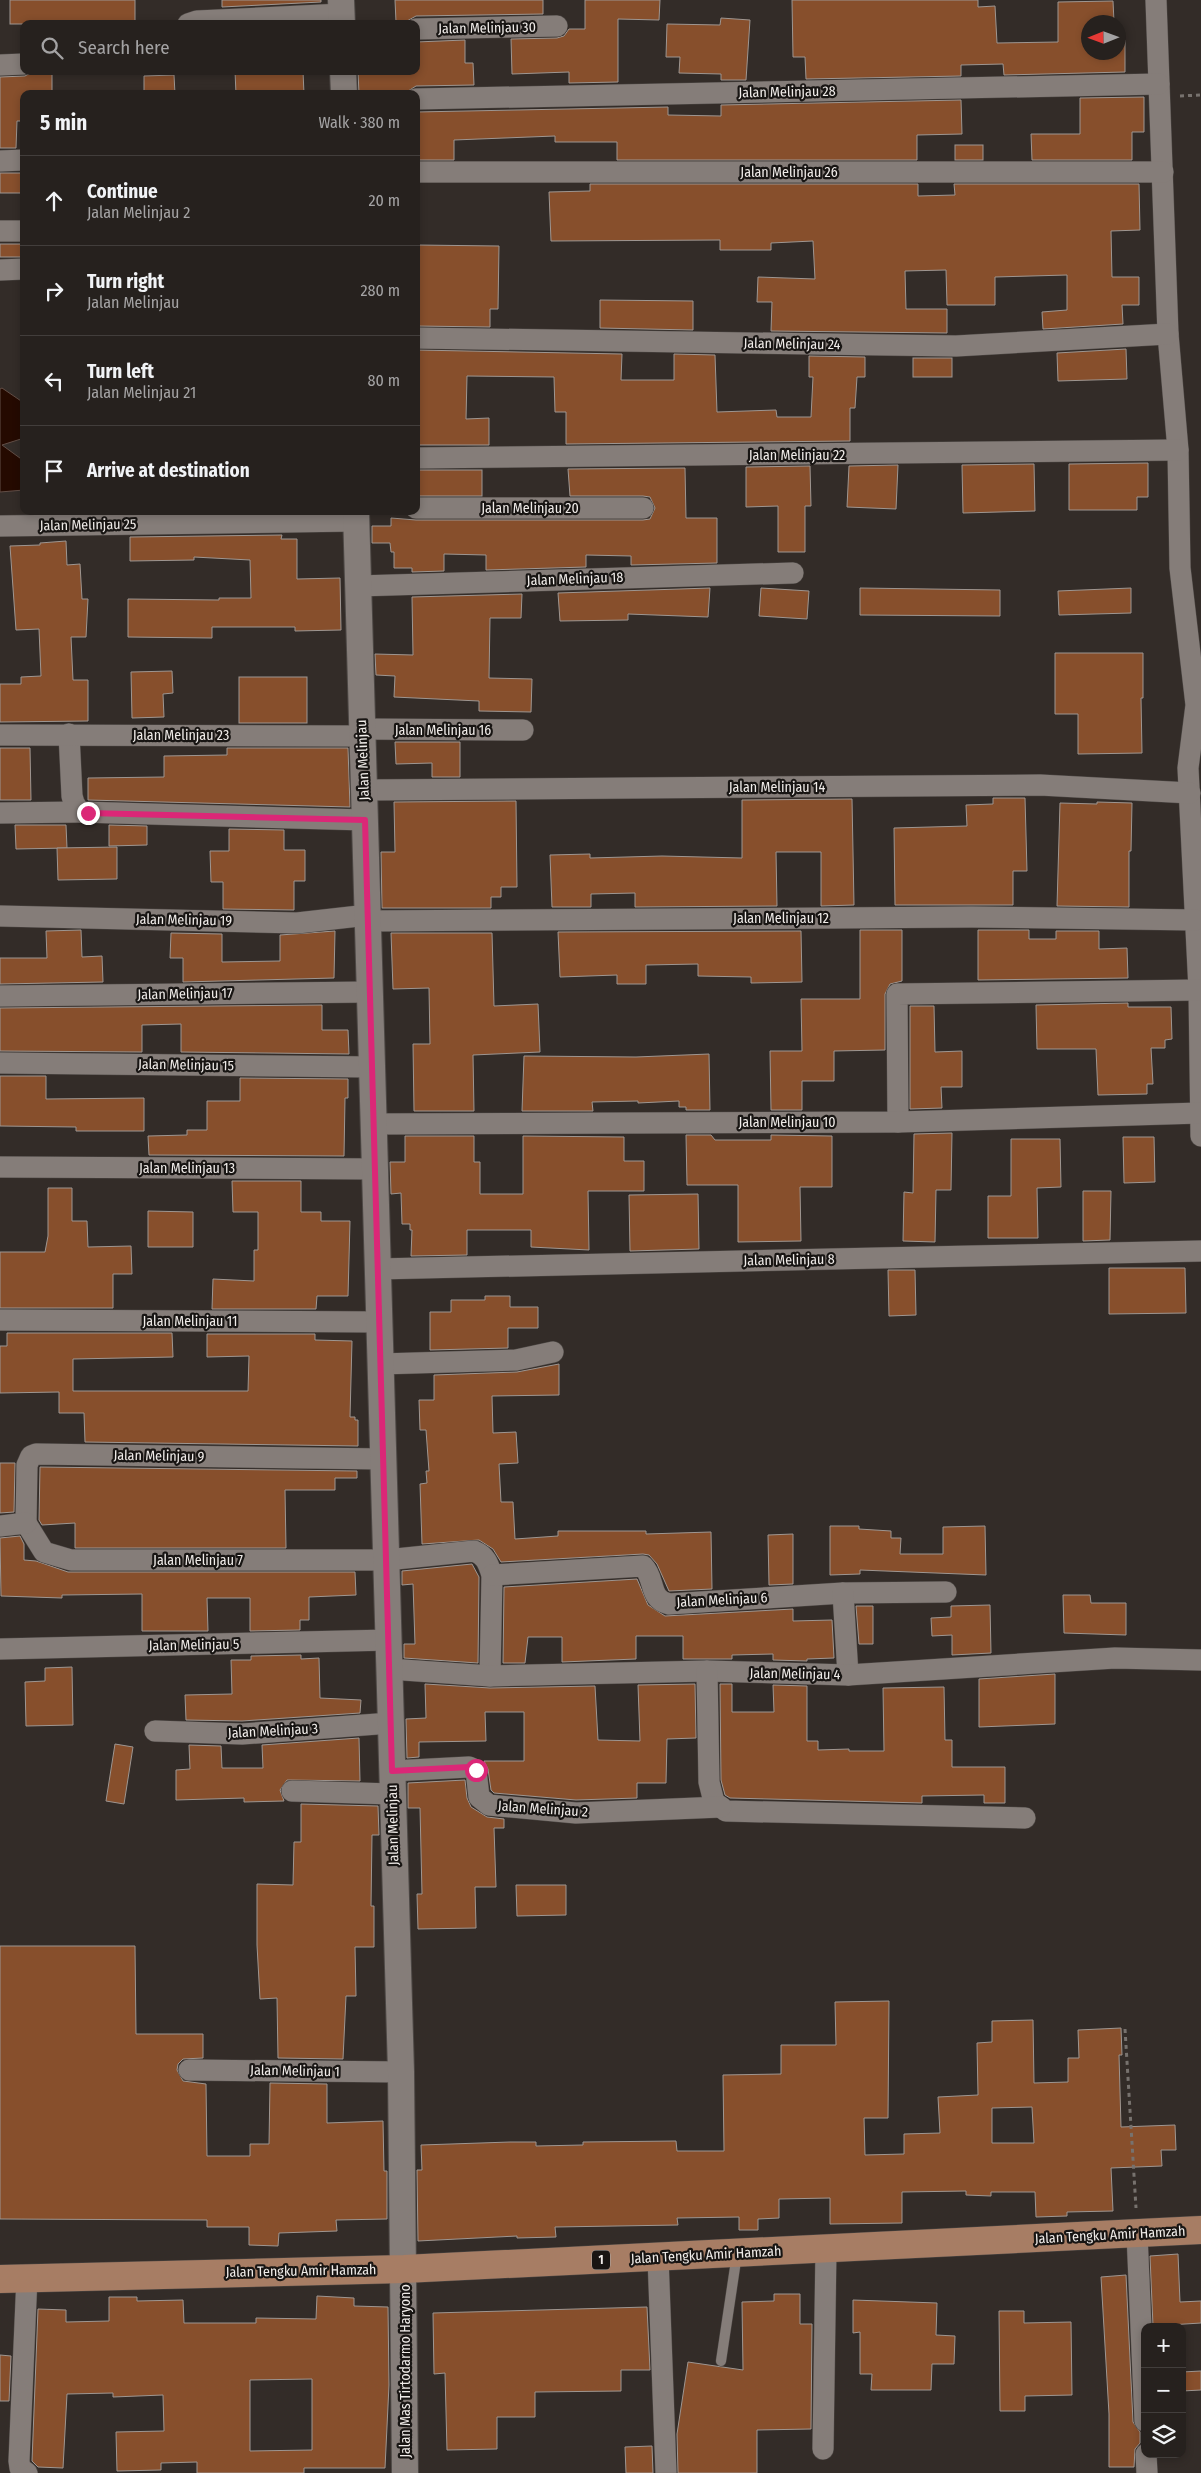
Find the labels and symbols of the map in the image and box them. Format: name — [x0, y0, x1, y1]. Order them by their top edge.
north arrow — [1081, 15, 1126, 60]
street label: Jalan Melinjau 30 — [438, 19, 536, 37]
street label: Jalan Melinjau 28 — [738, 83, 836, 101]
street label: Jalan Melinjau 26 — [740, 164, 838, 181]
street label: Jalan Melinjau 24 — [743, 335, 841, 353]
street label: Jalan Melinjau 22 — [749, 447, 845, 464]
street label: Jalan Melinjau 20 — [481, 500, 579, 517]
street label: Jalan Melinjau 25 — [39, 516, 137, 534]
street label: Jalan Melinjau 18 — [526, 569, 624, 589]
street label: Jalan Melinjau — [353, 719, 373, 801]
street label: Jalan Melinjau 16 — [395, 722, 491, 739]
street label: Jalan Melinjau 23 — [133, 727, 229, 744]
street label: Jalan Melinjau 14 — [729, 779, 825, 796]
route end — [77, 802, 100, 825]
street label: Jalan Melinjau 12 — [733, 910, 829, 927]
street label: Jalan Melinjau 19 — [136, 911, 233, 929]
street label: Jalan Melinjau 17 — [137, 985, 233, 1003]
street label: Jalan Melinjau 15 — [138, 1056, 234, 1074]
street label: Jalan Melinjau 10 — [739, 1114, 835, 1131]
street label: Jalan Melinjau 13 — [139, 1160, 235, 1177]
street label: Jalan Melinjau 8 — [743, 1251, 835, 1269]
street label: Jalan Melinjau 11 — [143, 1313, 237, 1330]
street label: Jalan Melinjau 9 — [113, 1447, 205, 1465]
street label: Jalan Melinjau 7 — [153, 1552, 243, 1569]
street label: Jalan Melinjau 6 — [676, 1589, 768, 1611]
street label: Jalan Melinjau 5 — [149, 1636, 239, 1654]
street label: Jalan Melinjau 4 — [749, 1665, 841, 1683]
street label: Jalan Melinjau 3 — [227, 1720, 319, 1742]
route start — [465, 1759, 488, 1782]
street label: Jalan Melinjau — [384, 1784, 402, 1866]
street label: Jalan Melinjau 2 — [497, 1797, 589, 1821]
street label: Jalan Melinjau 1 — [250, 2062, 340, 2080]
street label: Jalan Tengku Amir Hamzah — [1034, 2223, 1186, 2247]
street label: Jalan Tengku Amir Hamzah — [630, 2243, 782, 2267]
road number: 1 — [592, 2250, 610, 2270]
street label: Jalan Tengku Amir Hamzah — [225, 2261, 377, 2281]
street label: Jalan Mas Tirtodarmo Haryono — [397, 2284, 414, 2458]

